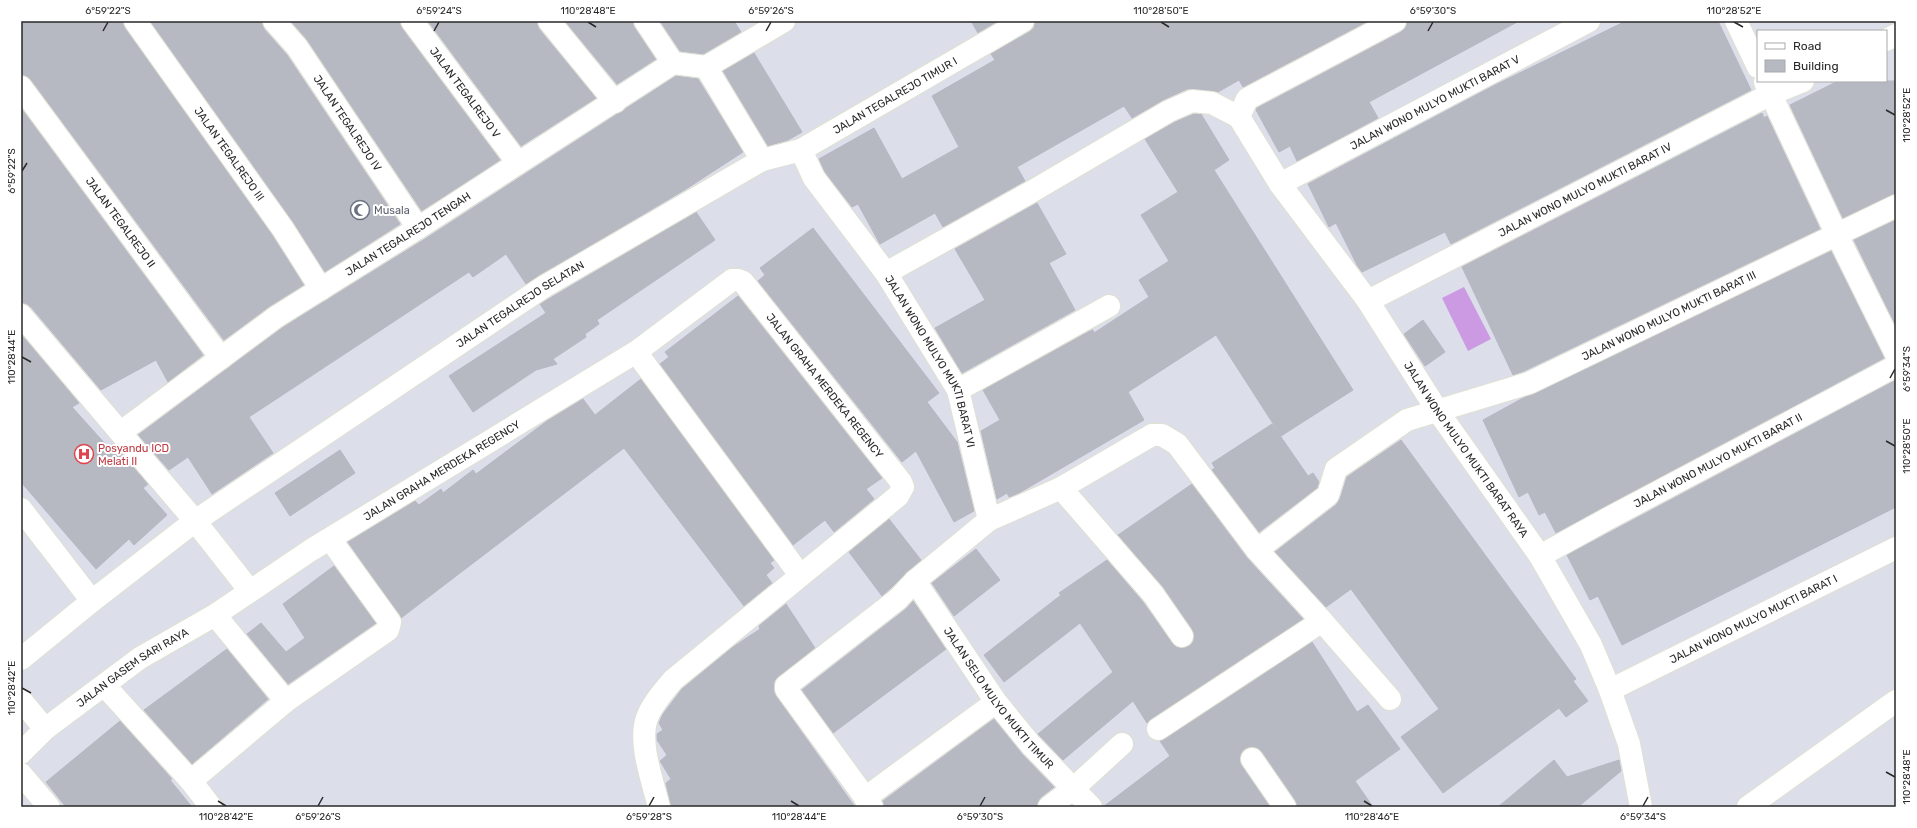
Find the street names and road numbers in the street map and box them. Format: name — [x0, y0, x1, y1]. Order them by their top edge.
street label: JALAN TEGALREJO V — [427, 45, 503, 140]
street label: JALAN WONO MULYO MUKTI BARAT V — [1348, 53, 1522, 153]
street label: JALAN TEGALREJO TIMUR I — [831, 55, 960, 137]
street label: JALAN TEGALREJO IV — [311, 73, 384, 174]
street label: JALAN TEGALREJO III — [191, 105, 267, 203]
street label: JALAN WONO MULYO MUKTI BARAT IV — [1496, 140, 1674, 240]
street label: JALAN TEGALREJO II — [83, 175, 158, 270]
street label: JALAN TEGALREJO TENGAH — [343, 190, 473, 279]
street label: JALAN TEGALREJO SELATAN — [454, 259, 587, 351]
street label: JALAN WONO MULYO MUKTI BARAT III — [1580, 268, 1758, 364]
street label: JALAN WONO MULYO MUKTI BARAT VI — [882, 273, 978, 449]
street label: JALAN GRAHA MERDEKA REGENCY — [763, 311, 886, 461]
street label: JALAN WONO MULYO MUKTI BARAT RAYA — [1401, 359, 1531, 541]
street label: JALAN WONO MULYO MUKTI BARAT II — [1632, 411, 1805, 511]
street label: JALAN GRAHA MERDEKA REGENCY — [361, 418, 523, 523]
street label: JALAN WONO MULYO MUKTI BARAT I — [1667, 572, 1840, 666]
street label: JALAN GASEM SARI RAYA — [74, 625, 191, 710]
street label: JALAN SELO MULYO MUKTI TIMUR — [941, 625, 1056, 771]

